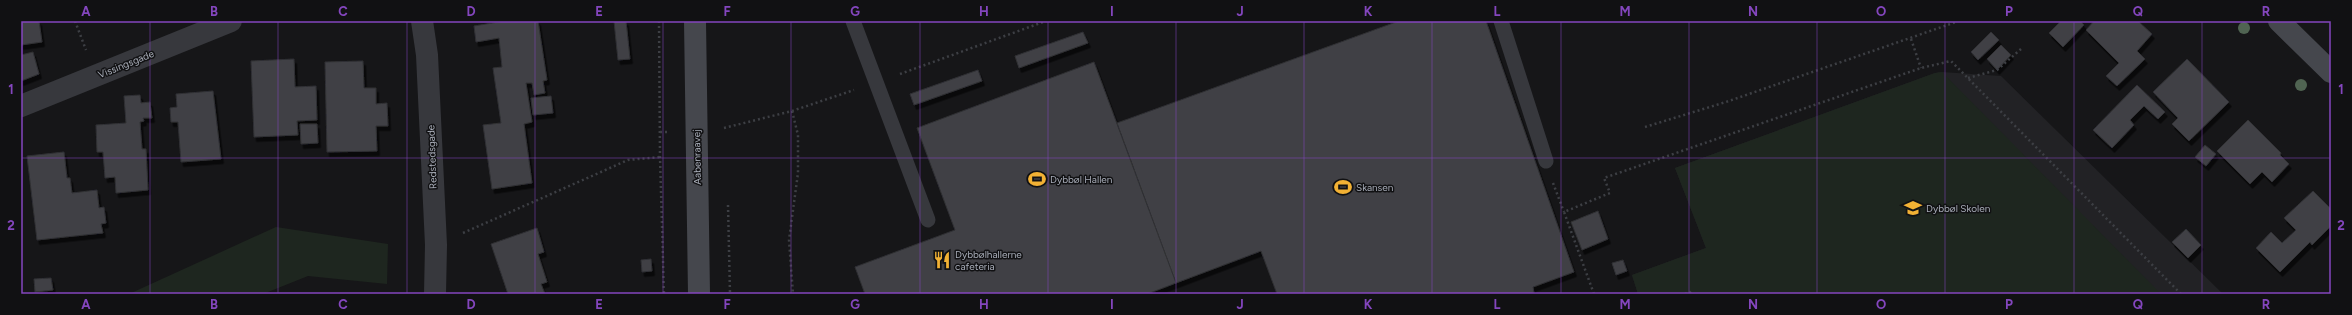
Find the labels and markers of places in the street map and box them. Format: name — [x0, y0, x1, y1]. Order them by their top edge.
sports icon: Dybbøl Hallen — [1027, 169, 1047, 189]
place label: Dybbøl Hallen — [1050, 173, 1113, 186]
sports icon: Skansen — [1333, 177, 1353, 197]
place label: Skansen — [1356, 181, 1394, 194]
school or university icon: Dybbøl Skolen — [1903, 198, 1923, 218]
place label: Dybbøl Skolen — [1926, 202, 1991, 215]
place label: Dybbølhallerne cafeteria — [955, 248, 1022, 273]
restaurant icon: Dybbølhallerne cafeteria — [932, 250, 952, 270]

